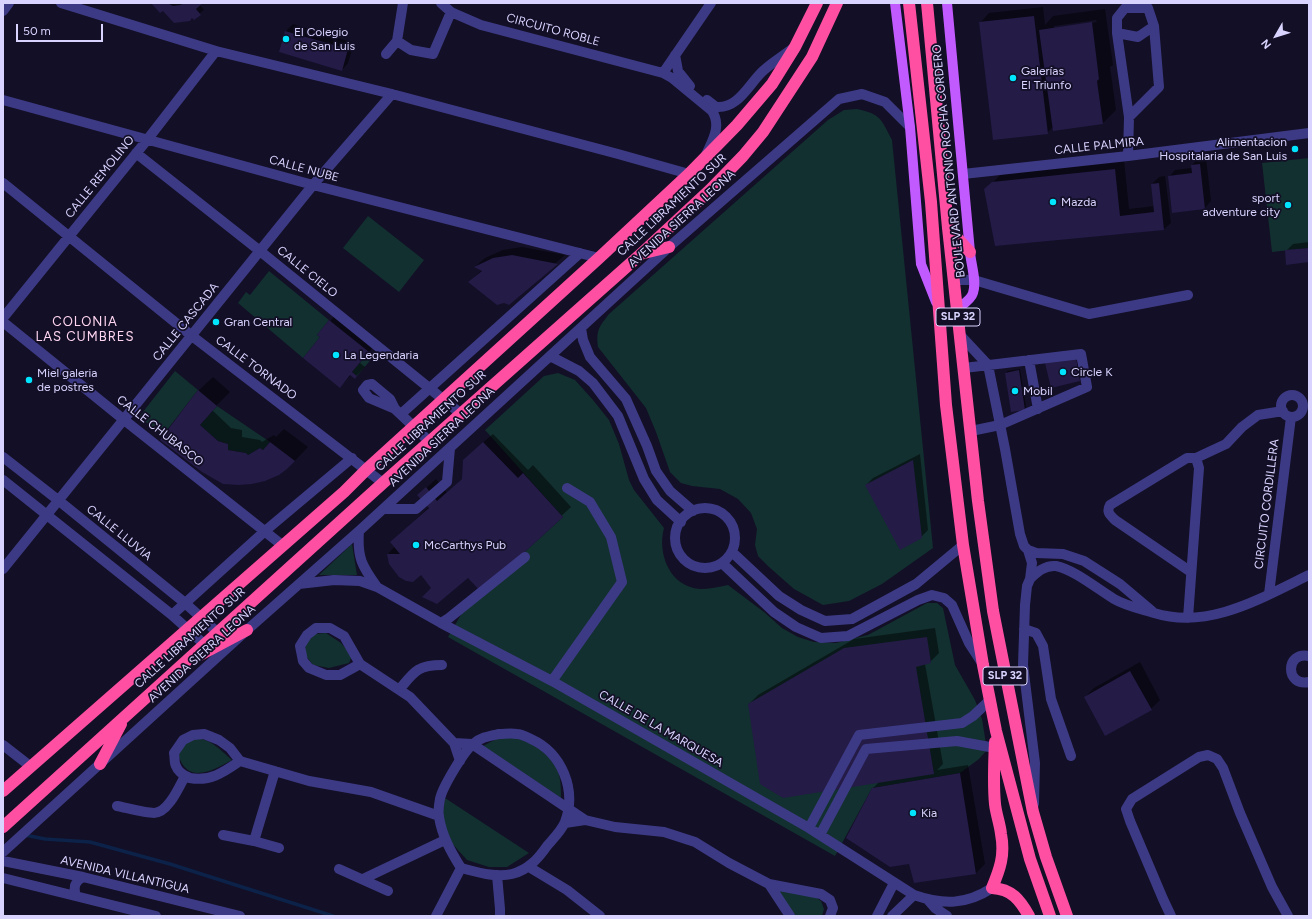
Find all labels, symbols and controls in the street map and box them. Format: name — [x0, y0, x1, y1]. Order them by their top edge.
street label: CIRCUITO ROBLE — [505, 11, 601, 49]
scale bar — [18, 16, 105, 42]
north arrow — [1256, 16, 1296, 56]
text: 50 m — [23, 24, 51, 38]
place label: El Colegio de San Luis — [294, 25, 355, 53]
marker: El Colegio de San Luis — [281, 34, 291, 44]
text: N — [1259, 36, 1274, 51]
street label: BOULEVARD ANTONIO ROCHA CORDERO — [930, 44, 968, 278]
place label: Galerías El Triunfo — [1021, 64, 1071, 92]
marker: Galerías El Triunfo — [1008, 73, 1018, 83]
street label: CALLE REMOLINO — [62, 133, 138, 221]
street label: CALLE PALMIRA — [1054, 134, 1144, 158]
place label: Alimentacion Hospitalaria de San Luis — [1159, 135, 1287, 163]
marker: Alimentacion Hospitalaria de San Luis — [1290, 144, 1300, 154]
street label: CALLE LIBRAMIENTO SUR — [614, 151, 730, 259]
street label: CALLE NUBE — [268, 153, 340, 185]
street label: AVENIDA SIERRA LEONA — [626, 167, 738, 271]
place label: sport adventure city — [1203, 191, 1280, 219]
place label: Mazda — [1061, 195, 1096, 209]
marker: Mazda — [1048, 197, 1058, 207]
marker: sport adventure city — [1283, 200, 1293, 210]
street label: CALLE CIELO — [274, 243, 340, 301]
street label: CALLE CASCADA — [150, 280, 222, 364]
road number: SLP 32 — [936, 308, 980, 326]
district label: COLONIA LAS CUMBRES — [35, 314, 135, 345]
place label: Gran Central — [224, 315, 292, 329]
marker: Gran Central — [211, 317, 221, 327]
street label: CALLE TORNADO — [213, 333, 299, 403]
place label: La Legendaria — [344, 348, 419, 362]
marker: La Legendaria — [331, 350, 341, 360]
place label: Circle K — [1071, 365, 1112, 379]
place label: Miel galeria de postres — [37, 366, 97, 394]
marker: Circle K — [1058, 367, 1068, 377]
street label: CALLE LIBRAMIENTO SUR — [373, 368, 489, 474]
marker: Miel galeria de postres — [24, 375, 34, 385]
street label: AVENIDA SIERRA LEONA — [386, 384, 498, 490]
place label: Mobil — [1023, 384, 1053, 398]
marker: Mobil — [1010, 386, 1020, 396]
street label: CALLE CHUBASCO — [114, 393, 206, 469]
street label: CIRCUITO CORDILLERA — [1252, 438, 1282, 570]
street label: CALLE LLUVIA — [83, 502, 155, 564]
place label: McCarthys Pub — [424, 538, 506, 552]
marker: McCarthys Pub — [411, 540, 421, 550]
street label: CALLE LIBRAMIENTO SUR — [132, 585, 248, 691]
street label: AVENIDA SIERRA LEONA — [146, 602, 258, 706]
road number: SLP 32 — [983, 667, 1027, 685]
street label: CALLE DE LA MARQUESA — [596, 687, 726, 771]
place label: Kia — [921, 806, 937, 820]
marker: Kia — [908, 808, 918, 818]
street label: AVENIDA VILLANTIGUA — [59, 853, 191, 897]

